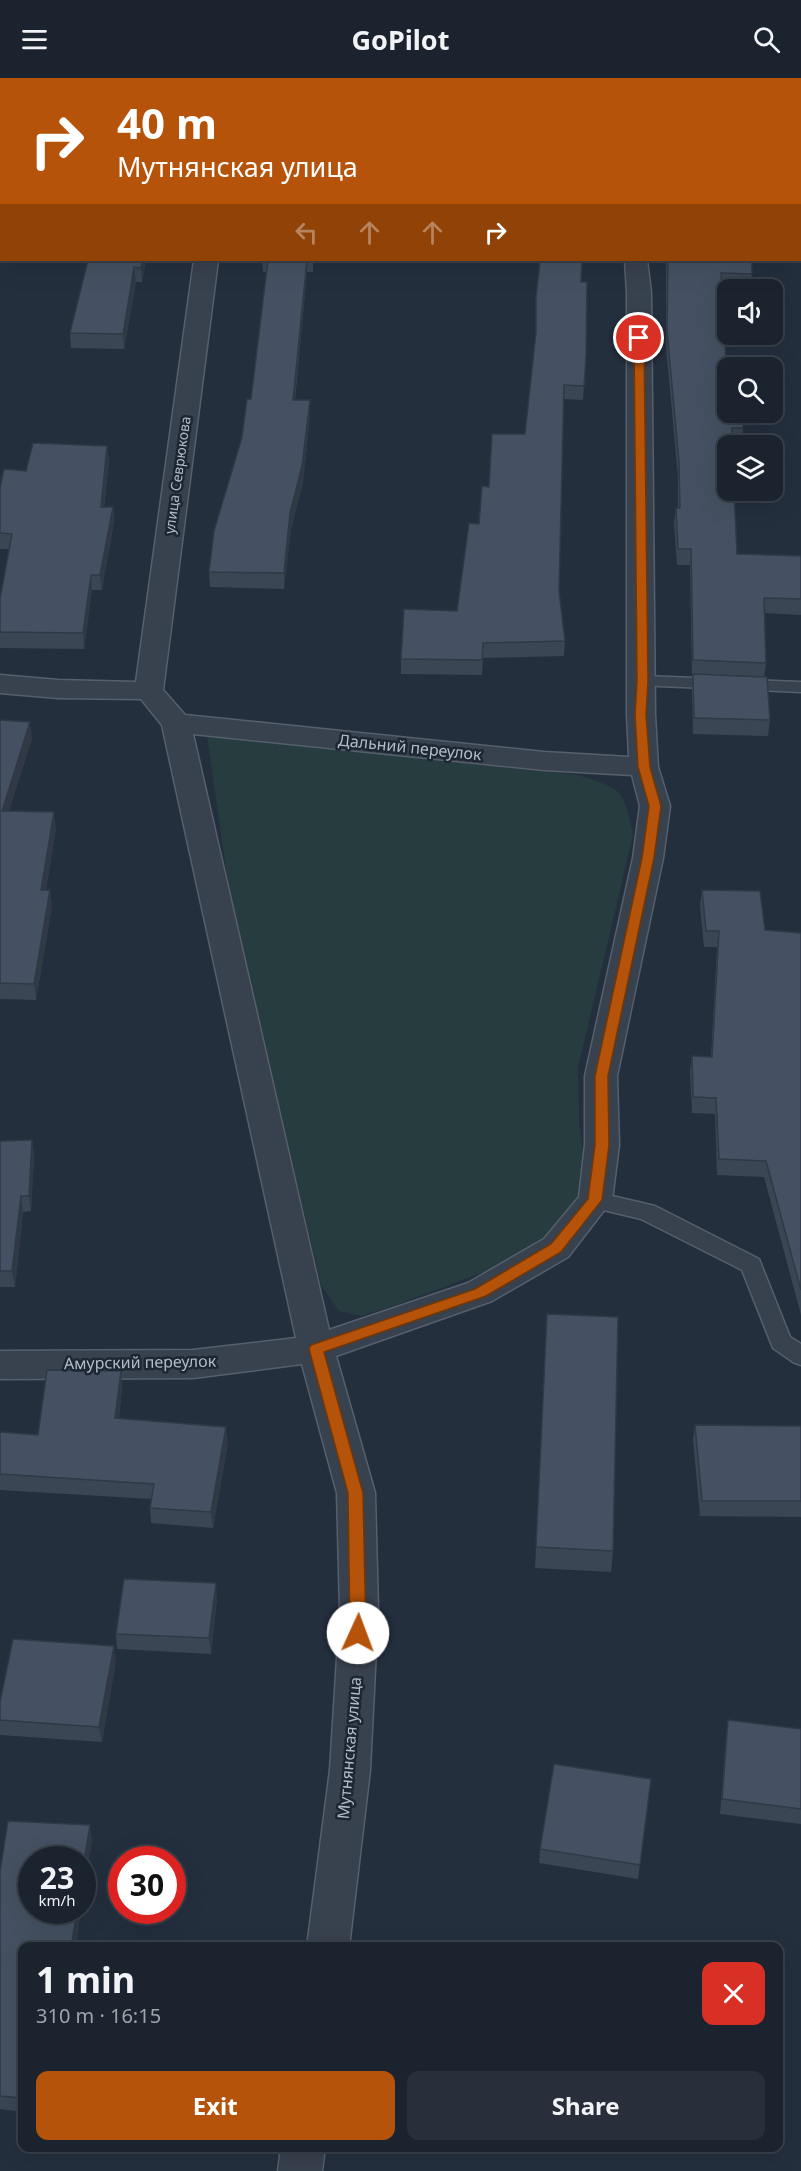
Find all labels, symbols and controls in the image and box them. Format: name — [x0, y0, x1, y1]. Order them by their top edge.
text: GoPilot — [352, 21, 449, 58]
icon: menu — [18, 23, 51, 56]
icon: search — [750, 23, 783, 56]
text: 40 m — [117, 94, 217, 151]
icon: right — [18, 102, 96, 180]
text: Мутнянская улица — [117, 148, 358, 185]
icon: left — [290, 216, 323, 249]
icon: ahead — [353, 216, 386, 249]
icon: ahead — [416, 216, 449, 249]
icon: right — [479, 216, 512, 249]
map controls — [717, 279, 783, 501]
button: sound — [717, 279, 783, 345]
pin — [613, 312, 664, 363]
icon: arrive — [622, 321, 655, 354]
button: search — [717, 357, 783, 423]
street label: улица Севрюкова — [159, 415, 195, 535]
button: layers — [717, 435, 783, 501]
street label: Дальний переулок — [337, 729, 483, 766]
street label: Амурский переулок — [64, 1350, 217, 1374]
position arrow — [326, 1601, 390, 1665]
street label: Мутнянская улица — [332, 1676, 366, 1820]
speed limit sign: 30 — [108, 1846, 186, 1924]
text: 23 — [40, 1857, 74, 1898]
text: km/h — [39, 1890, 75, 1910]
text: 1 min — [36, 1955, 135, 2004]
button: close — [702, 1962, 765, 2025]
text: 310 m · 16:15 — [36, 2002, 161, 2029]
button: Exit — [36, 2071, 395, 2140]
button: Share — [407, 2071, 765, 2140]

